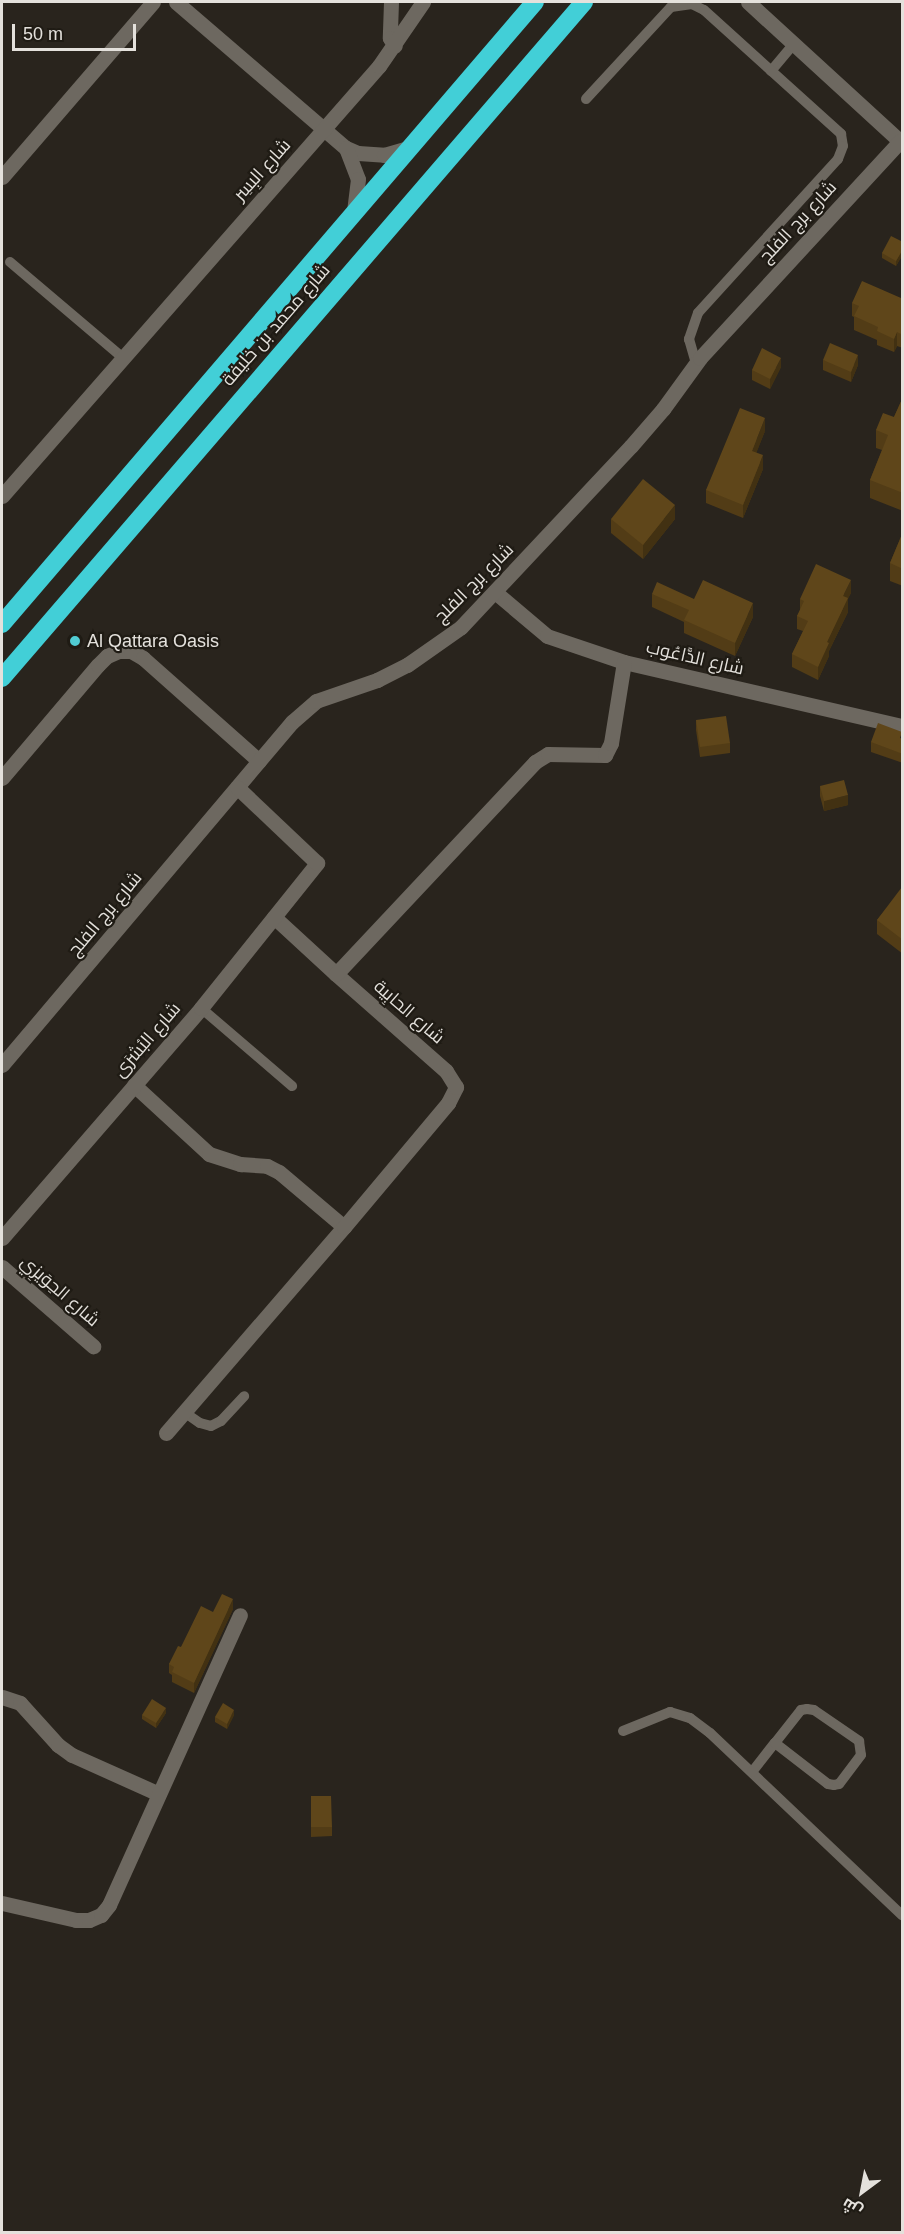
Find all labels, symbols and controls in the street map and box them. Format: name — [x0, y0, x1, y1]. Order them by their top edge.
scale bar — [15, 12, 140, 50]
text: 50 m — [23, 24, 63, 44]
street label: شارع البِسِر — [229, 135, 295, 205]
street label: شارع برج الفلج — [755, 177, 841, 267]
street label: شارع محمد بن خليفة — [217, 260, 335, 390]
street label: شارع برج الفلج — [430, 539, 518, 627]
place label: Al Qattara Oasis — [87, 630, 219, 652]
marker: Al Qattara Oasis — [68, 634, 82, 648]
street label: شارع الدَّاعُوب — [644, 636, 746, 680]
street label: شارع برج الفلج — [63, 867, 147, 961]
street label: شارع الحابِية — [369, 976, 449, 1048]
street label: شارع البُشرَى — [109, 998, 185, 1082]
street label: شارع الحِوَيزِي — [16, 1251, 104, 1331]
north arrow — [832, 2162, 892, 2222]
text: ش — [839, 2195, 865, 2220]

